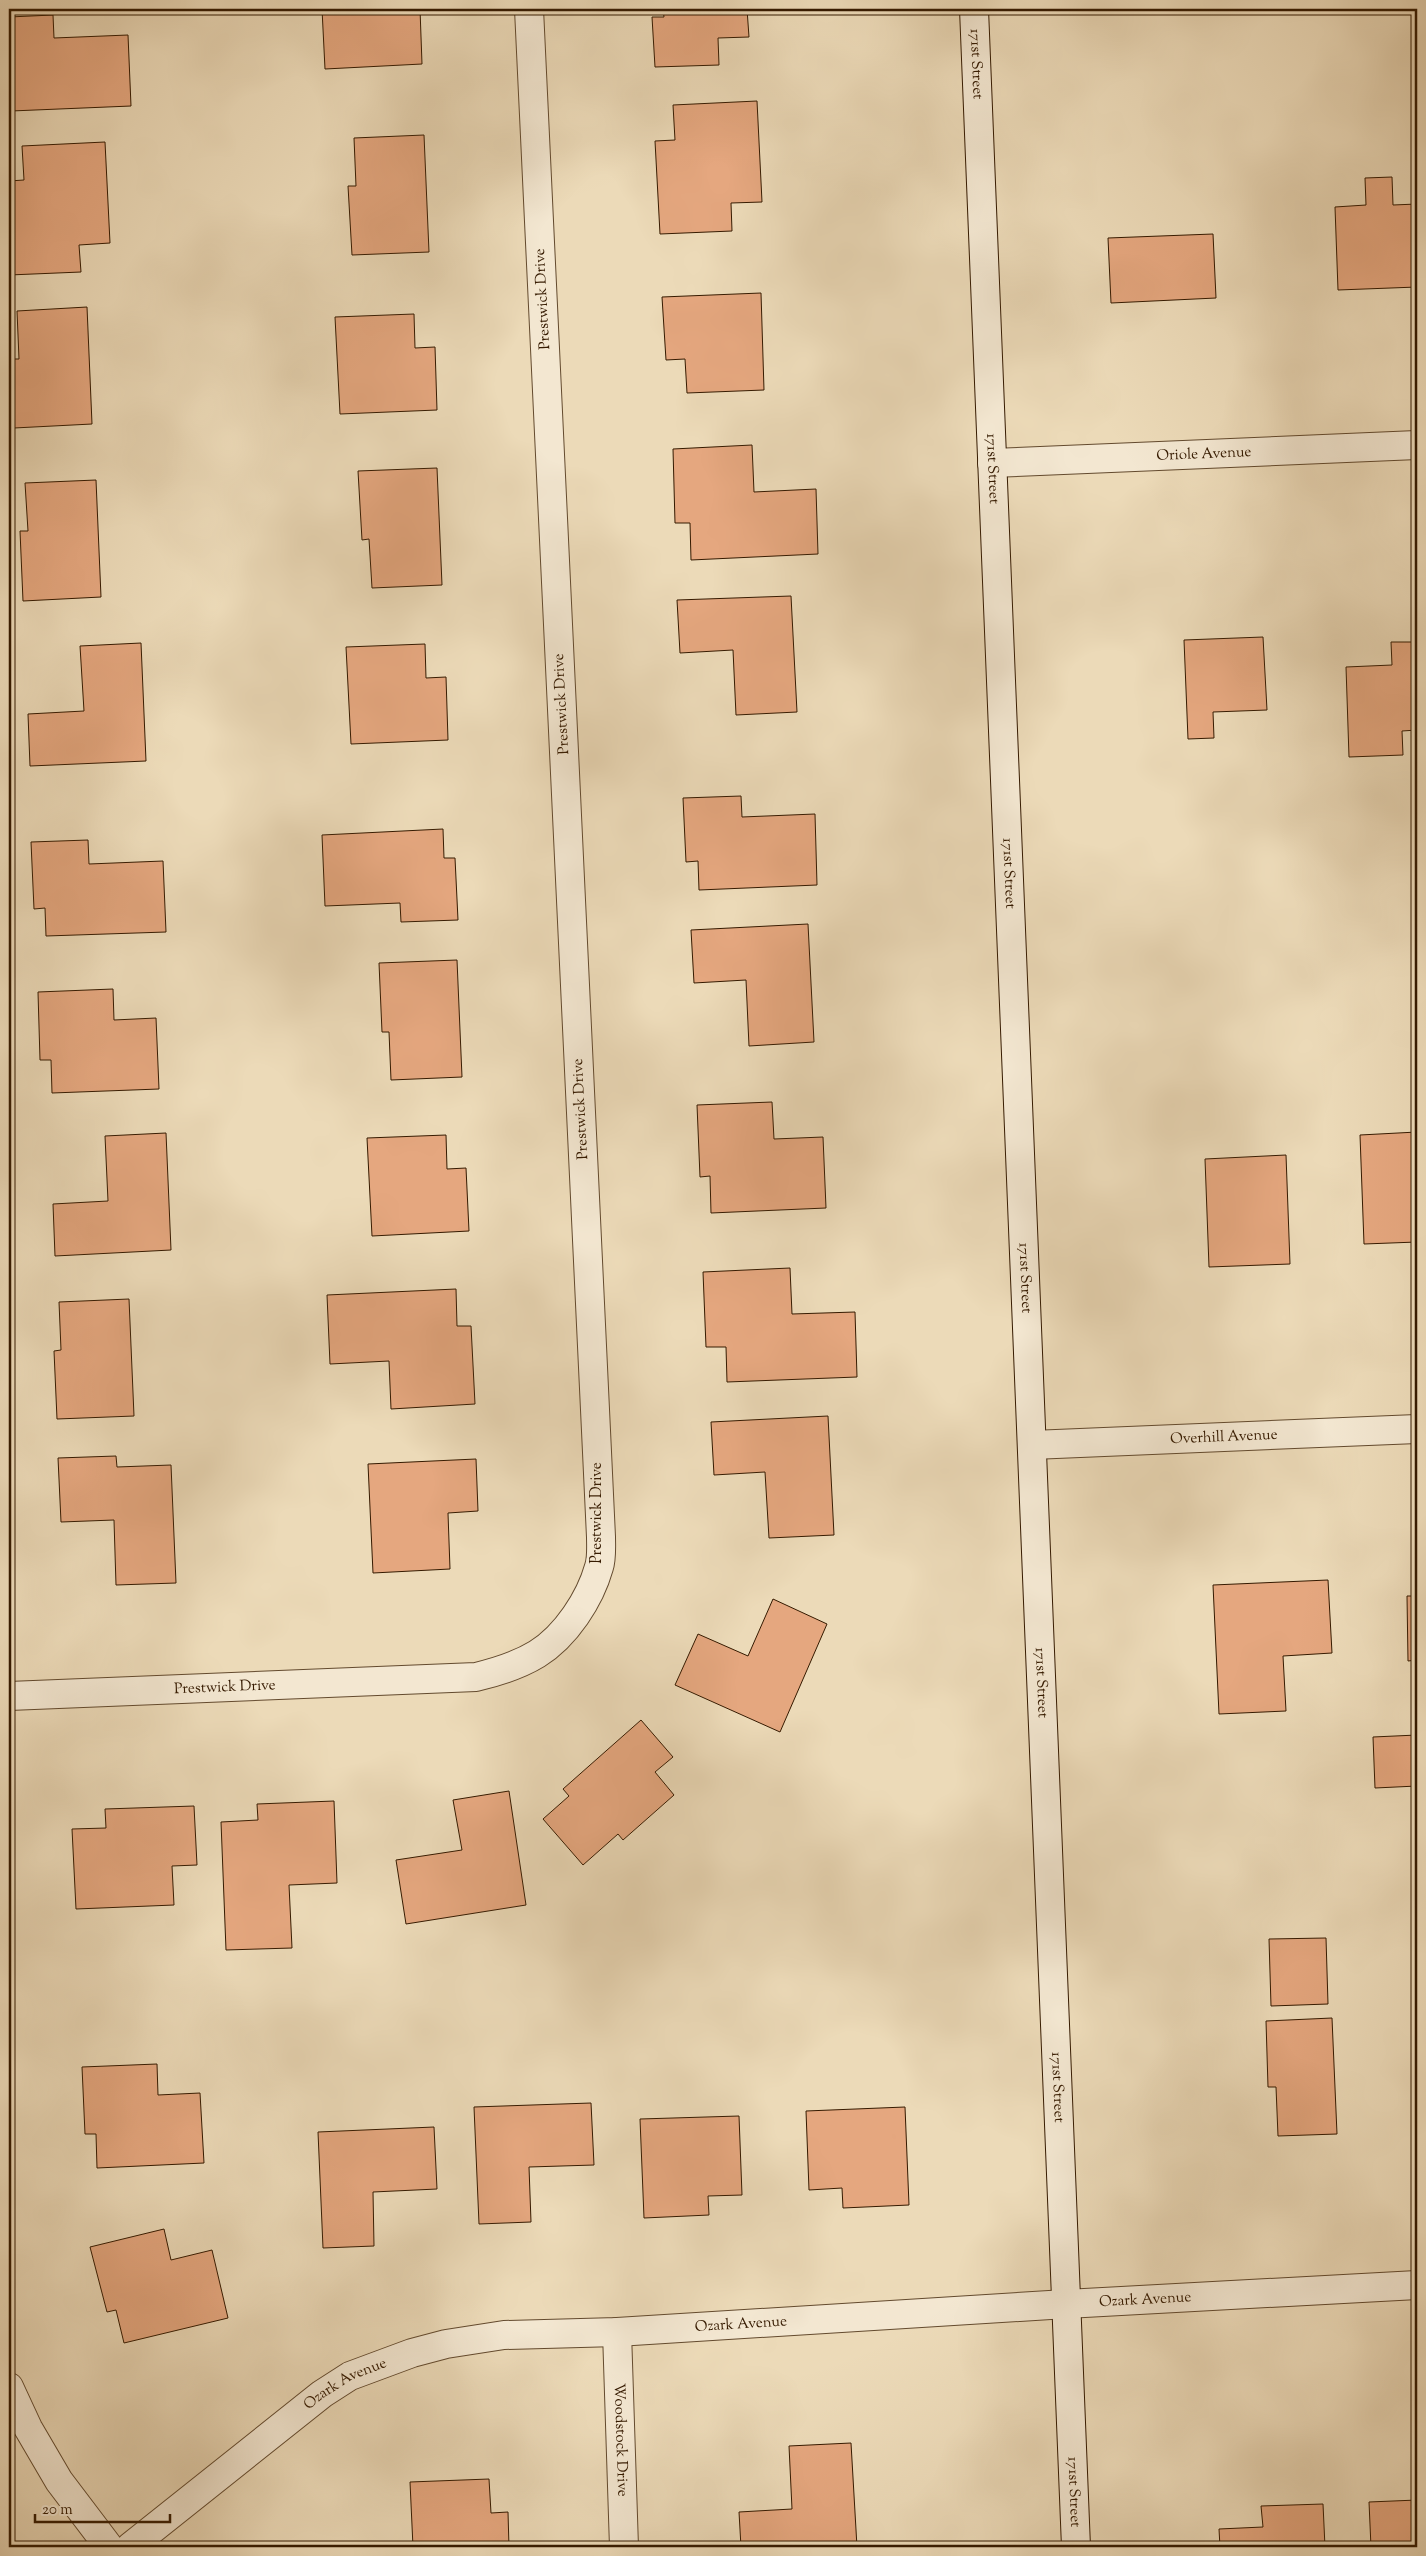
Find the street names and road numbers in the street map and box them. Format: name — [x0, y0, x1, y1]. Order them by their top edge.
street label: 171st Street — [964, 28, 988, 100]
street label: Prestwick Drive — [530, 248, 556, 350]
street label: 171st Street — [981, 433, 1004, 504]
street label: Oriole Avenue — [1156, 442, 1252, 467]
street label: Prestwick Drive — [549, 653, 575, 755]
street label: 171st Street — [997, 838, 1021, 909]
street label: Prestwick Drive — [568, 1058, 594, 1160]
street label: 171st Street — [1013, 1242, 1037, 1314]
street label: Overhill Avenue — [1170, 1424, 1278, 1450]
street label: Prestwick Drive — [587, 1462, 608, 1564]
street label: 171st Street — [1029, 1647, 1053, 1718]
street label: Prestwick Drive — [174, 1675, 276, 1700]
street label: 171st Street — [1046, 2052, 1069, 2123]
street label: Ozark Avenue — [1099, 2287, 1192, 2313]
street label: Ozark Avenue — [694, 2311, 788, 2338]
street label: Ozark Avenue — [299, 2353, 390, 2415]
street label: Woodstock Drive — [608, 2383, 633, 2497]
street label: 171st Street — [1062, 2456, 1086, 2528]

